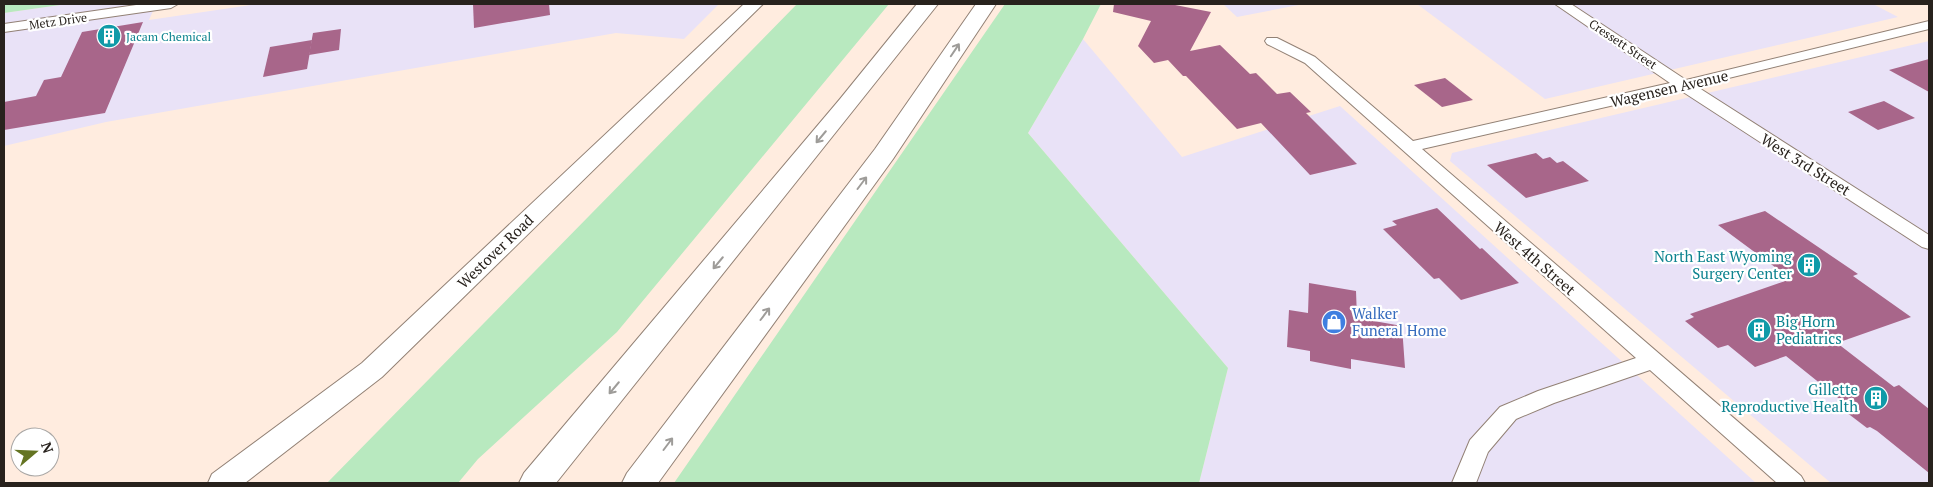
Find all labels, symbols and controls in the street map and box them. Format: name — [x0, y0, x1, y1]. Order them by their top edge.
street label: Metz Drive — [28, 10, 88, 32]
street label: Cressett Street — [1586, 16, 1660, 73]
building icon: Jacam Chemical — [96, 23, 122, 49]
place label: Jacam Chemical — [126, 29, 212, 44]
one-way arrow — [950, 43, 960, 57]
street label: Wagensen Avenue — [1608, 65, 1730, 111]
street label: West 3rd Street — [1757, 128, 1855, 200]
one-way arrow — [815, 131, 827, 144]
one-way arrow — [857, 176, 867, 190]
street label: Westover Road — [453, 210, 537, 292]
street label: West 4th Street — [1490, 217, 1580, 299]
place label: North East Wyoming Surgery Center — [1654, 246, 1793, 283]
building icon: North East Wyoming Surgery Center — [1796, 252, 1822, 278]
one-way arrow — [712, 256, 723, 269]
place label: Walker Funeral Home — [1352, 303, 1446, 340]
one-way arrow — [760, 307, 770, 321]
shop icon: Walker Funeral Home — [1321, 309, 1347, 335]
place label: Big Horn Pediatrics — [1776, 311, 1842, 348]
building icon: Big Horn Pediatrics — [1746, 317, 1772, 343]
place label: Gillette Reproductive Health — [1721, 379, 1858, 416]
one-way arrow — [609, 381, 620, 394]
building icon: Gillette Reproductive Health — [1863, 385, 1889, 411]
north arrow — [10, 427, 60, 477]
one-way arrow — [663, 437, 673, 451]
text: N — [37, 439, 59, 456]

